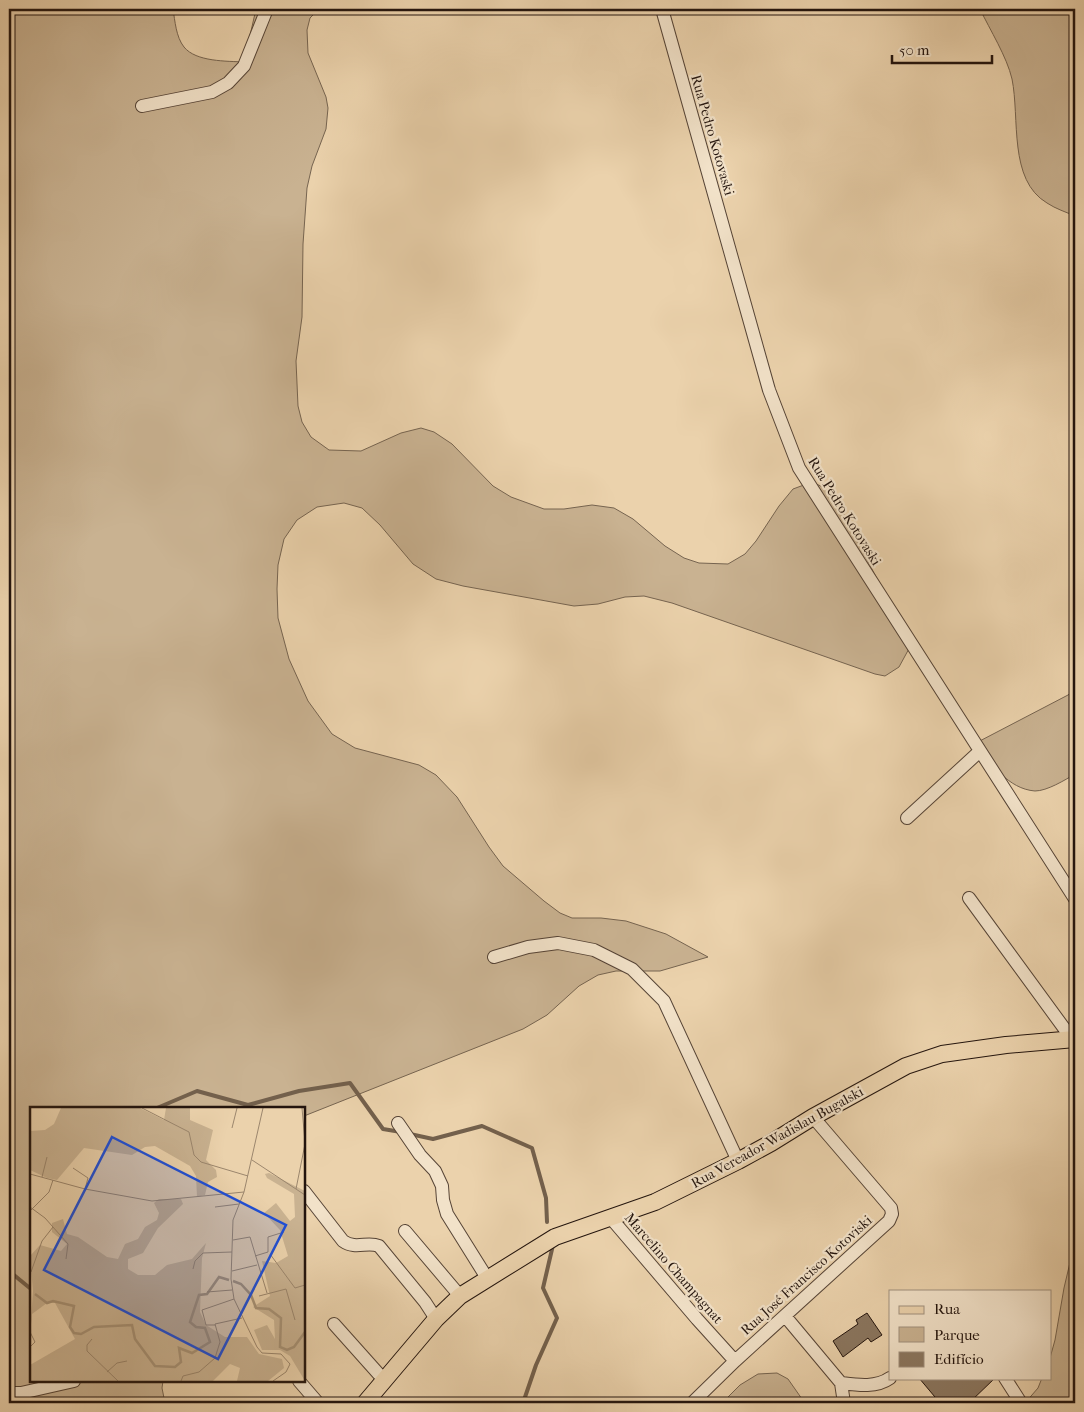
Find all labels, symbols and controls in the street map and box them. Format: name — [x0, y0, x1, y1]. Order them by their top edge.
scale bar — [892, 32, 992, 64]
text: 50 m — [899, 41, 930, 59]
street label: Rua Pedro Kotovaski — [687, 73, 738, 197]
street label: Rua Pedro Kotovaski — [804, 454, 885, 569]
street label: Rua Vereador Wadislau Bugalski — [688, 1083, 866, 1192]
inset map — [30, 1107, 305, 1382]
street label: Marcelino Champagnat — [621, 1210, 726, 1327]
street label: Rua José Francisco Kotoviski — [737, 1212, 875, 1339]
legend — [889, 1290, 1052, 1380]
text: Rua — [934, 1300, 961, 1318]
text: Parque — [934, 1326, 980, 1344]
text: Edifício — [934, 1350, 984, 1368]

